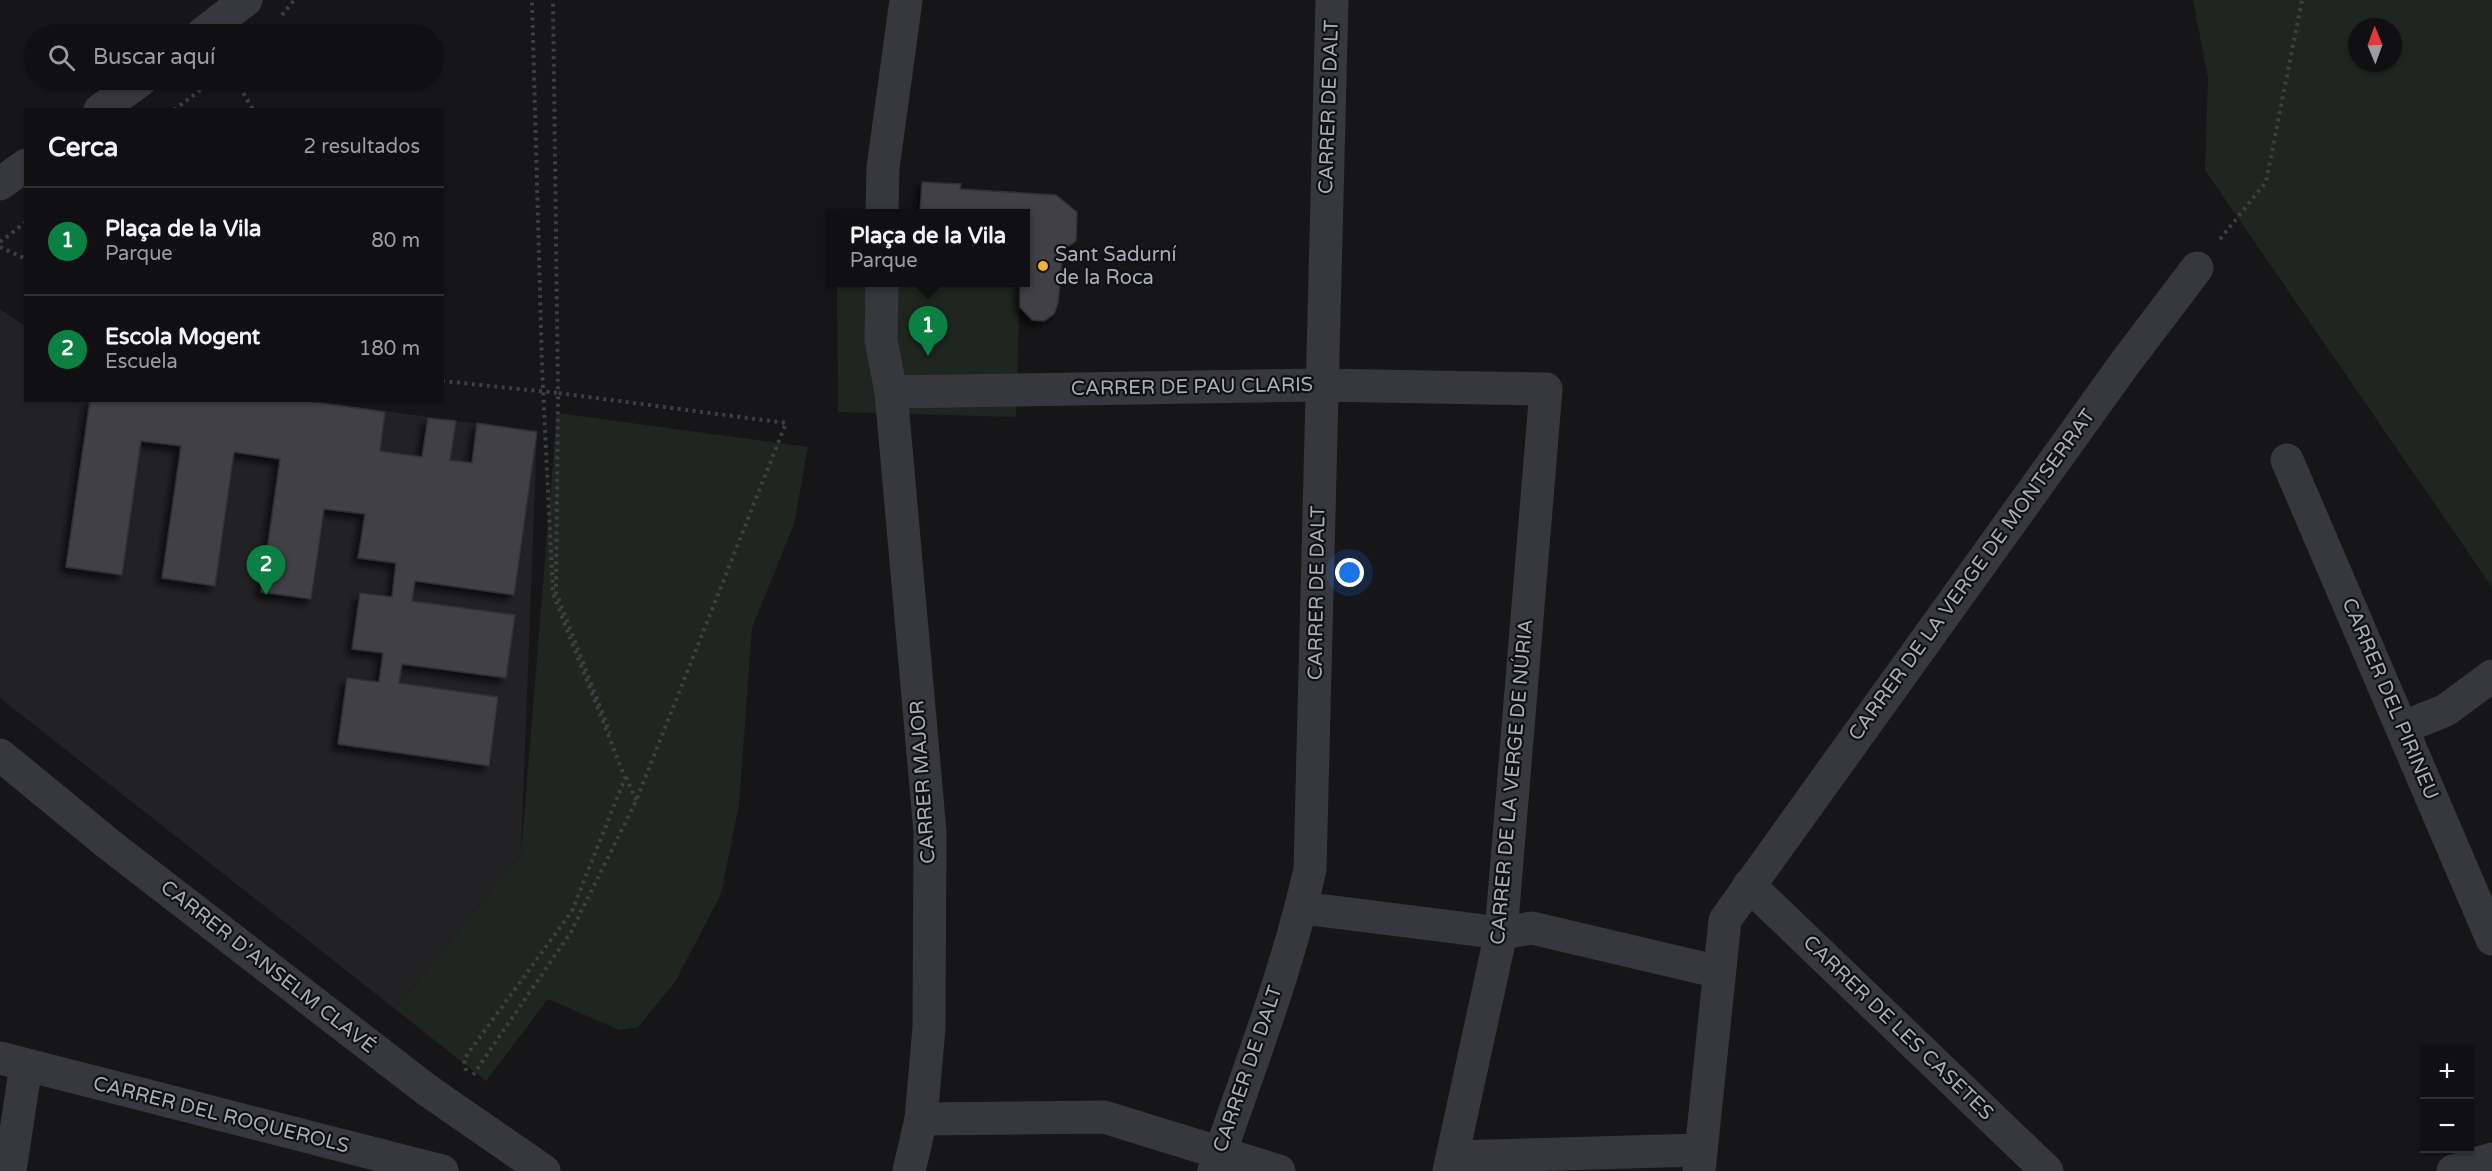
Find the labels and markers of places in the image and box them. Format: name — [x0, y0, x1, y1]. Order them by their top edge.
place label: Sant Sadurní de la Roca — [1055, 243, 1177, 290]
marker: Sant Sadurní de la Roca — [1036, 259, 1050, 273]
pin: 1 — [908, 306, 948, 356]
pin: 2 — [246, 546, 286, 595]

